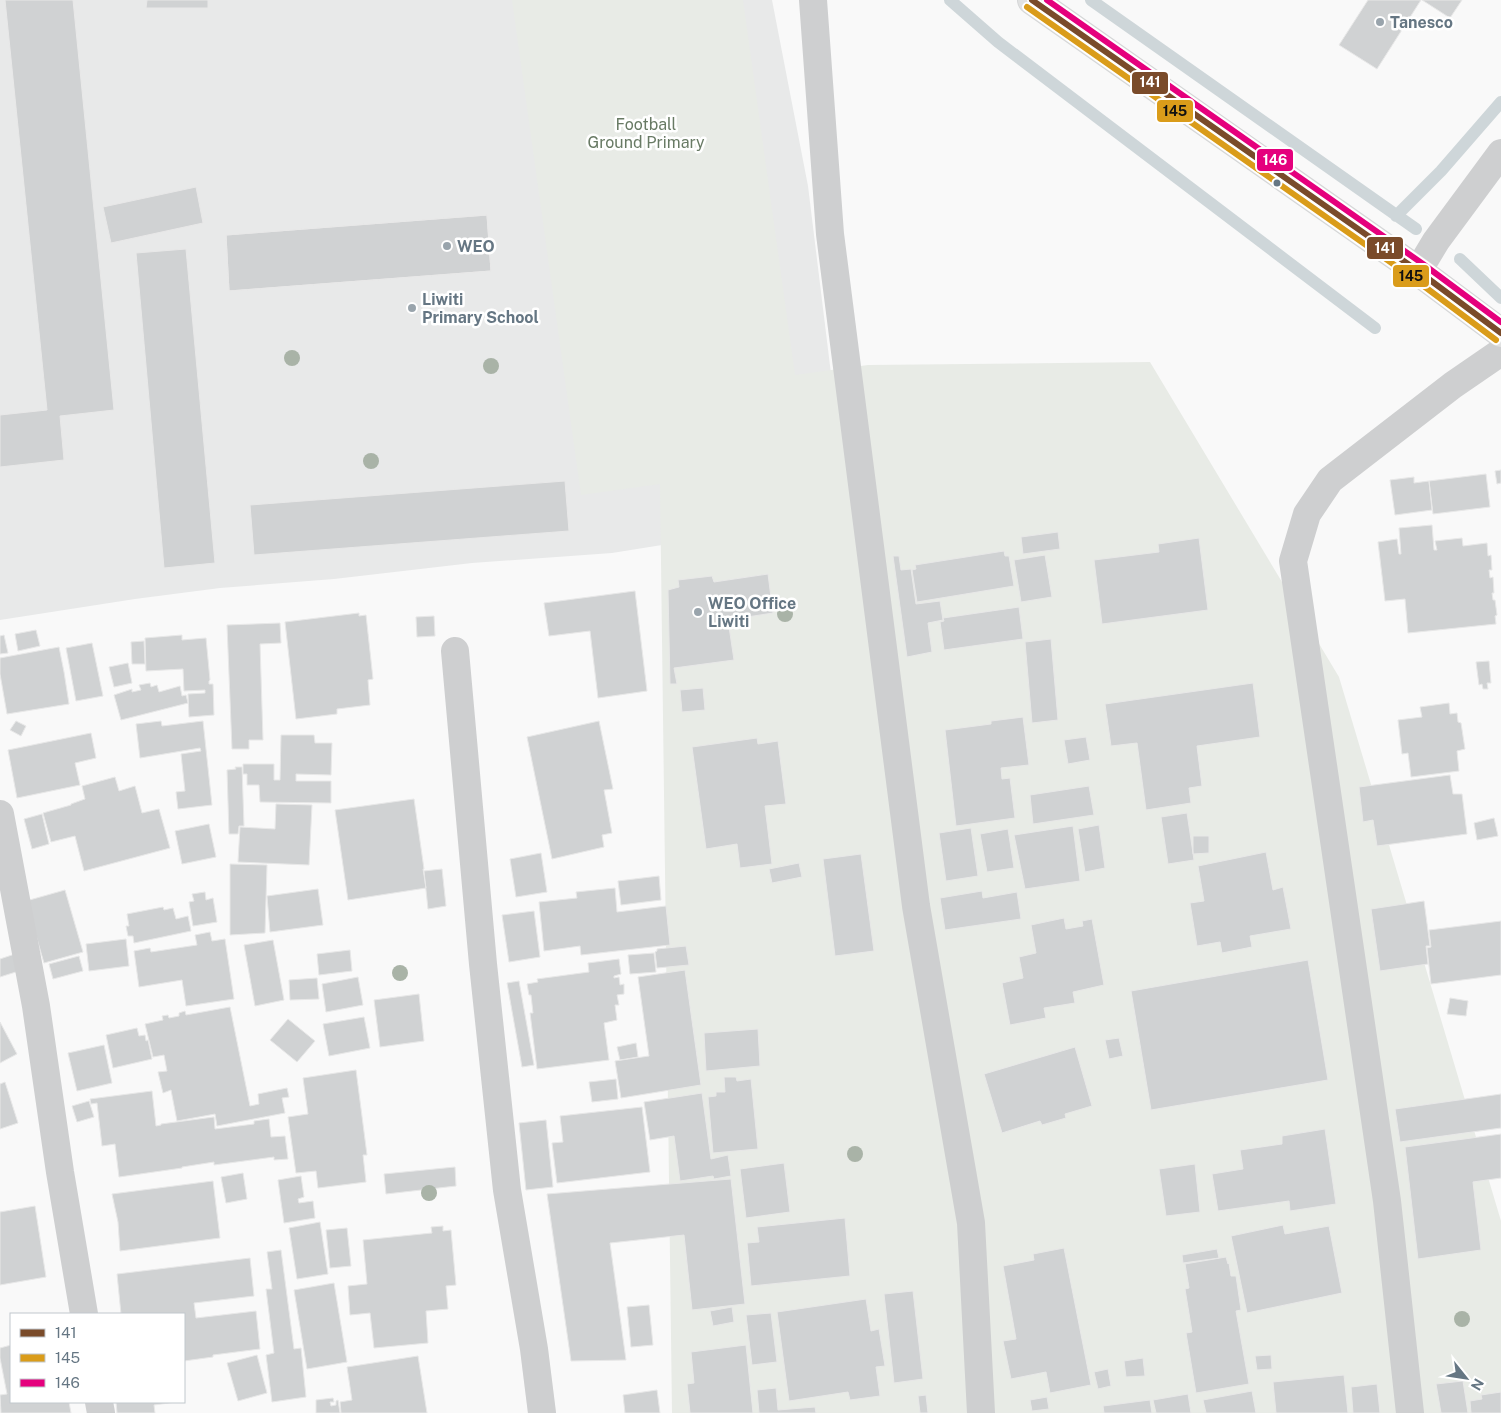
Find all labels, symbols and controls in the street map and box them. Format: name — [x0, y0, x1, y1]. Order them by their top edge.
place label: Tanesco — [1390, 13, 1453, 32]
marker: Tanesco — [1374, 16, 1386, 28]
line badge: 141 — [1131, 71, 1169, 95]
text: 141 — [1139, 74, 1161, 90]
line badge: 145 — [1156, 99, 1194, 123]
text: 145 — [1163, 103, 1187, 119]
park label: Football Ground Primary — [587, 115, 705, 152]
line badge: 146 — [1256, 148, 1294, 172]
text: 146 — [1263, 152, 1287, 168]
unlabelled marker — [1272, 178, 1282, 188]
line badge: 141 — [1366, 236, 1404, 260]
place label: WEO — [457, 237, 495, 256]
marker: WEO — [441, 240, 453, 252]
text: 141 — [1374, 240, 1396, 256]
line badge: 145 — [1392, 264, 1430, 288]
text: 145 — [1399, 268, 1423, 284]
place label: Liwiti Primary School — [422, 290, 539, 327]
marker: Liwiti Primary School — [406, 302, 418, 314]
place label: WEO Office Liwiti — [708, 594, 796, 631]
marker: WEO Office Liwiti — [692, 606, 704, 618]
legend — [10, 1313, 185, 1403]
text: 141 — [55, 1324, 77, 1341]
text: 145 — [55, 1349, 80, 1366]
north arrow — [1441, 1353, 1491, 1403]
text: 146 — [55, 1374, 80, 1391]
text: N — [1468, 1376, 1487, 1393]

